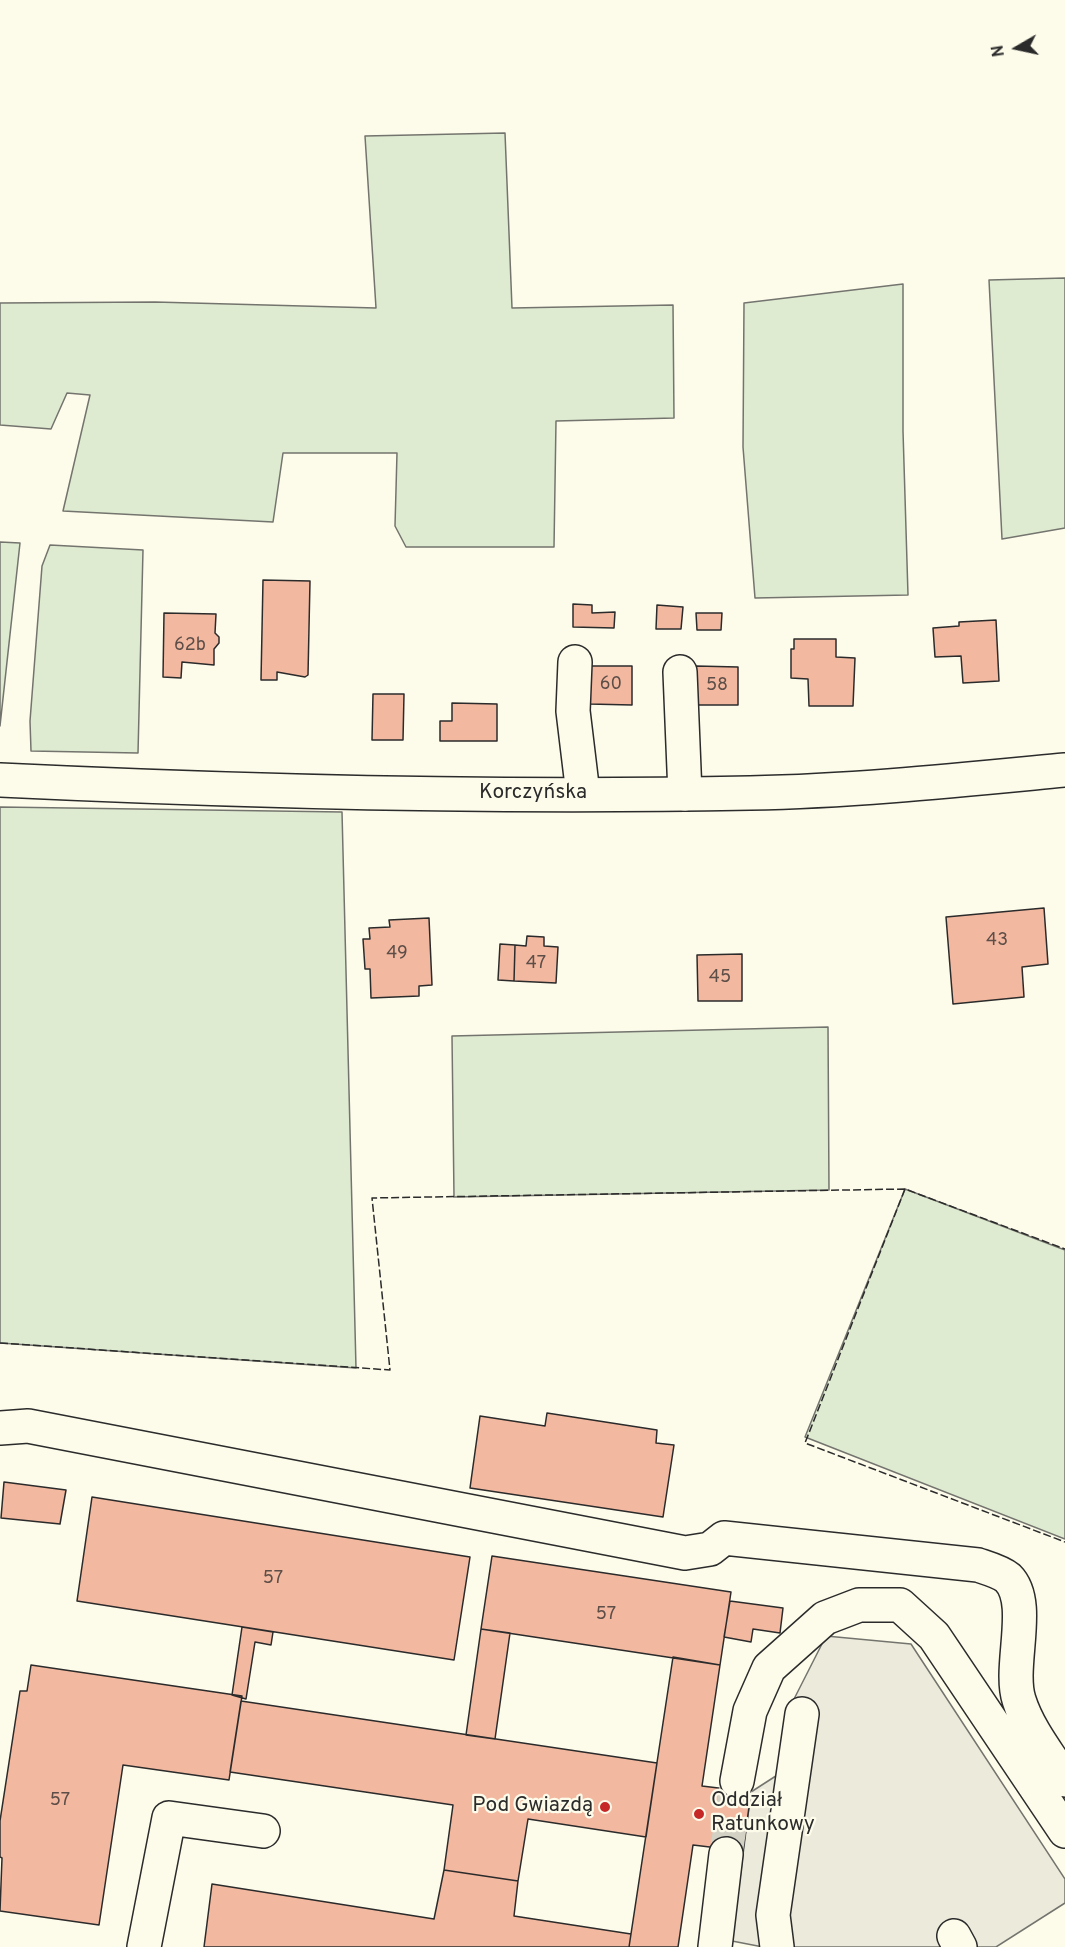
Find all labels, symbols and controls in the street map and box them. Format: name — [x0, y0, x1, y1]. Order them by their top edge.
north arrow — [987, 18, 1047, 78]
text: N — [988, 44, 1010, 58]
house number: 62b — [174, 635, 206, 657]
house number: 60 — [600, 674, 622, 696]
house number: 58 — [706, 675, 728, 697]
street label: Korczyńska — [479, 781, 587, 807]
house number: 43 — [986, 930, 1008, 952]
house number: 49 — [386, 943, 408, 965]
house number: 47 — [526, 953, 546, 975]
house number: 45 — [709, 967, 731, 989]
house number: 57 — [263, 1568, 283, 1590]
house number: 57 — [596, 1604, 616, 1626]
place label: Oddział Ratunkowy — [711, 1789, 815, 1839]
house number: 57 — [50, 1790, 70, 1812]
place label: Pod Gwiazdą — [472, 1794, 593, 1820]
marker: Pod Gwiazdą — [598, 1800, 612, 1814]
marker: Oddział Ratunkowy — [692, 1807, 706, 1821]

